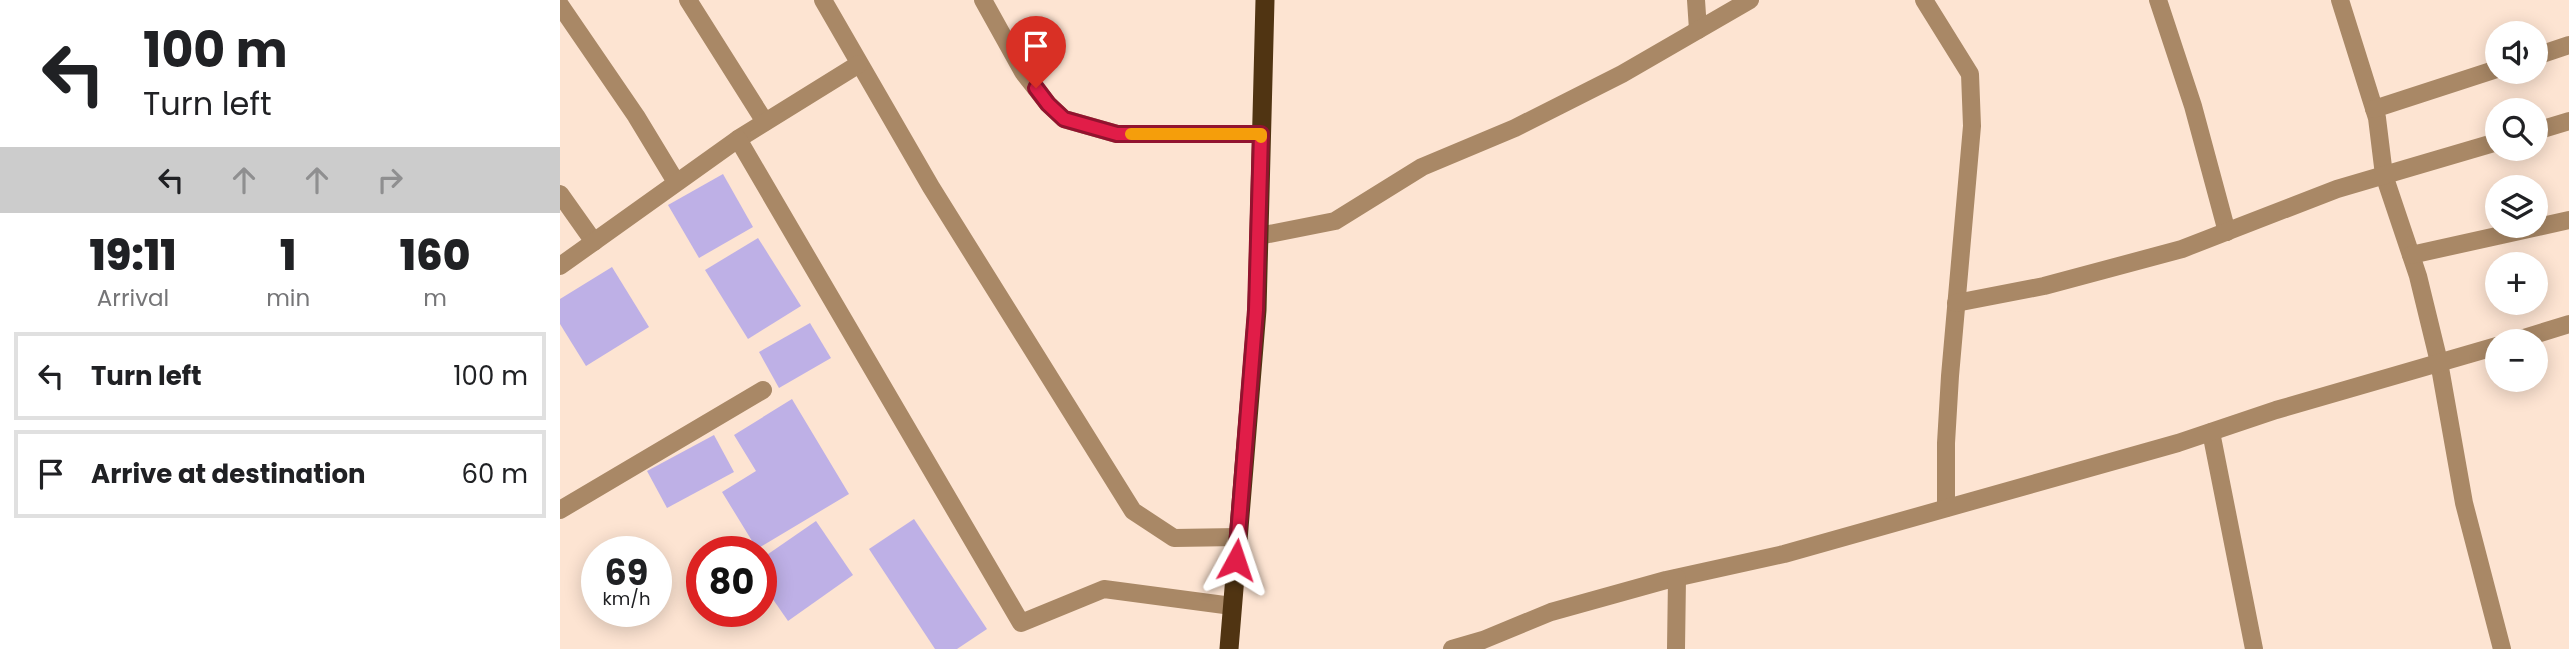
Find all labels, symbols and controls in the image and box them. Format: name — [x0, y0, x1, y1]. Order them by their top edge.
text: 100 m — [143, 16, 288, 84]
pin — [1006, 16, 1066, 88]
map controls — [2485, 21, 2548, 392]
button: sound — [2485, 21, 2548, 84]
icon: arrive — [1017, 27, 1055, 65]
icon: left — [28, 28, 119, 119]
text: Turn left — [143, 81, 272, 126]
button: search — [2485, 98, 2548, 161]
icon: left — [152, 161, 190, 199]
icon: ahead — [225, 161, 263, 199]
icon: ahead — [298, 161, 336, 199]
icon: right — [371, 161, 409, 199]
button: layers — [2485, 175, 2548, 238]
text: 19:11 — [90, 226, 177, 285]
text: 1 — [280, 226, 296, 285]
text: 160 — [400, 226, 470, 285]
button: + — [2485, 252, 2548, 315]
text: Arrival — [97, 282, 169, 314]
text: min — [266, 282, 310, 314]
text: m — [423, 282, 447, 314]
button: − — [2485, 329, 2548, 392]
icon: left — [32, 357, 70, 395]
text: Turn left — [91, 358, 202, 394]
text: 100 m — [453, 358, 528, 394]
icon: arrive — [32, 455, 70, 493]
text: Arrive at destination — [91, 456, 366, 492]
text: 60 m — [461, 456, 528, 492]
position arrow — [1199, 523, 1273, 597]
speed limit sign: 80 — [686, 536, 777, 627]
text: 69 — [605, 548, 648, 597]
text: km/h — [603, 586, 650, 611]

